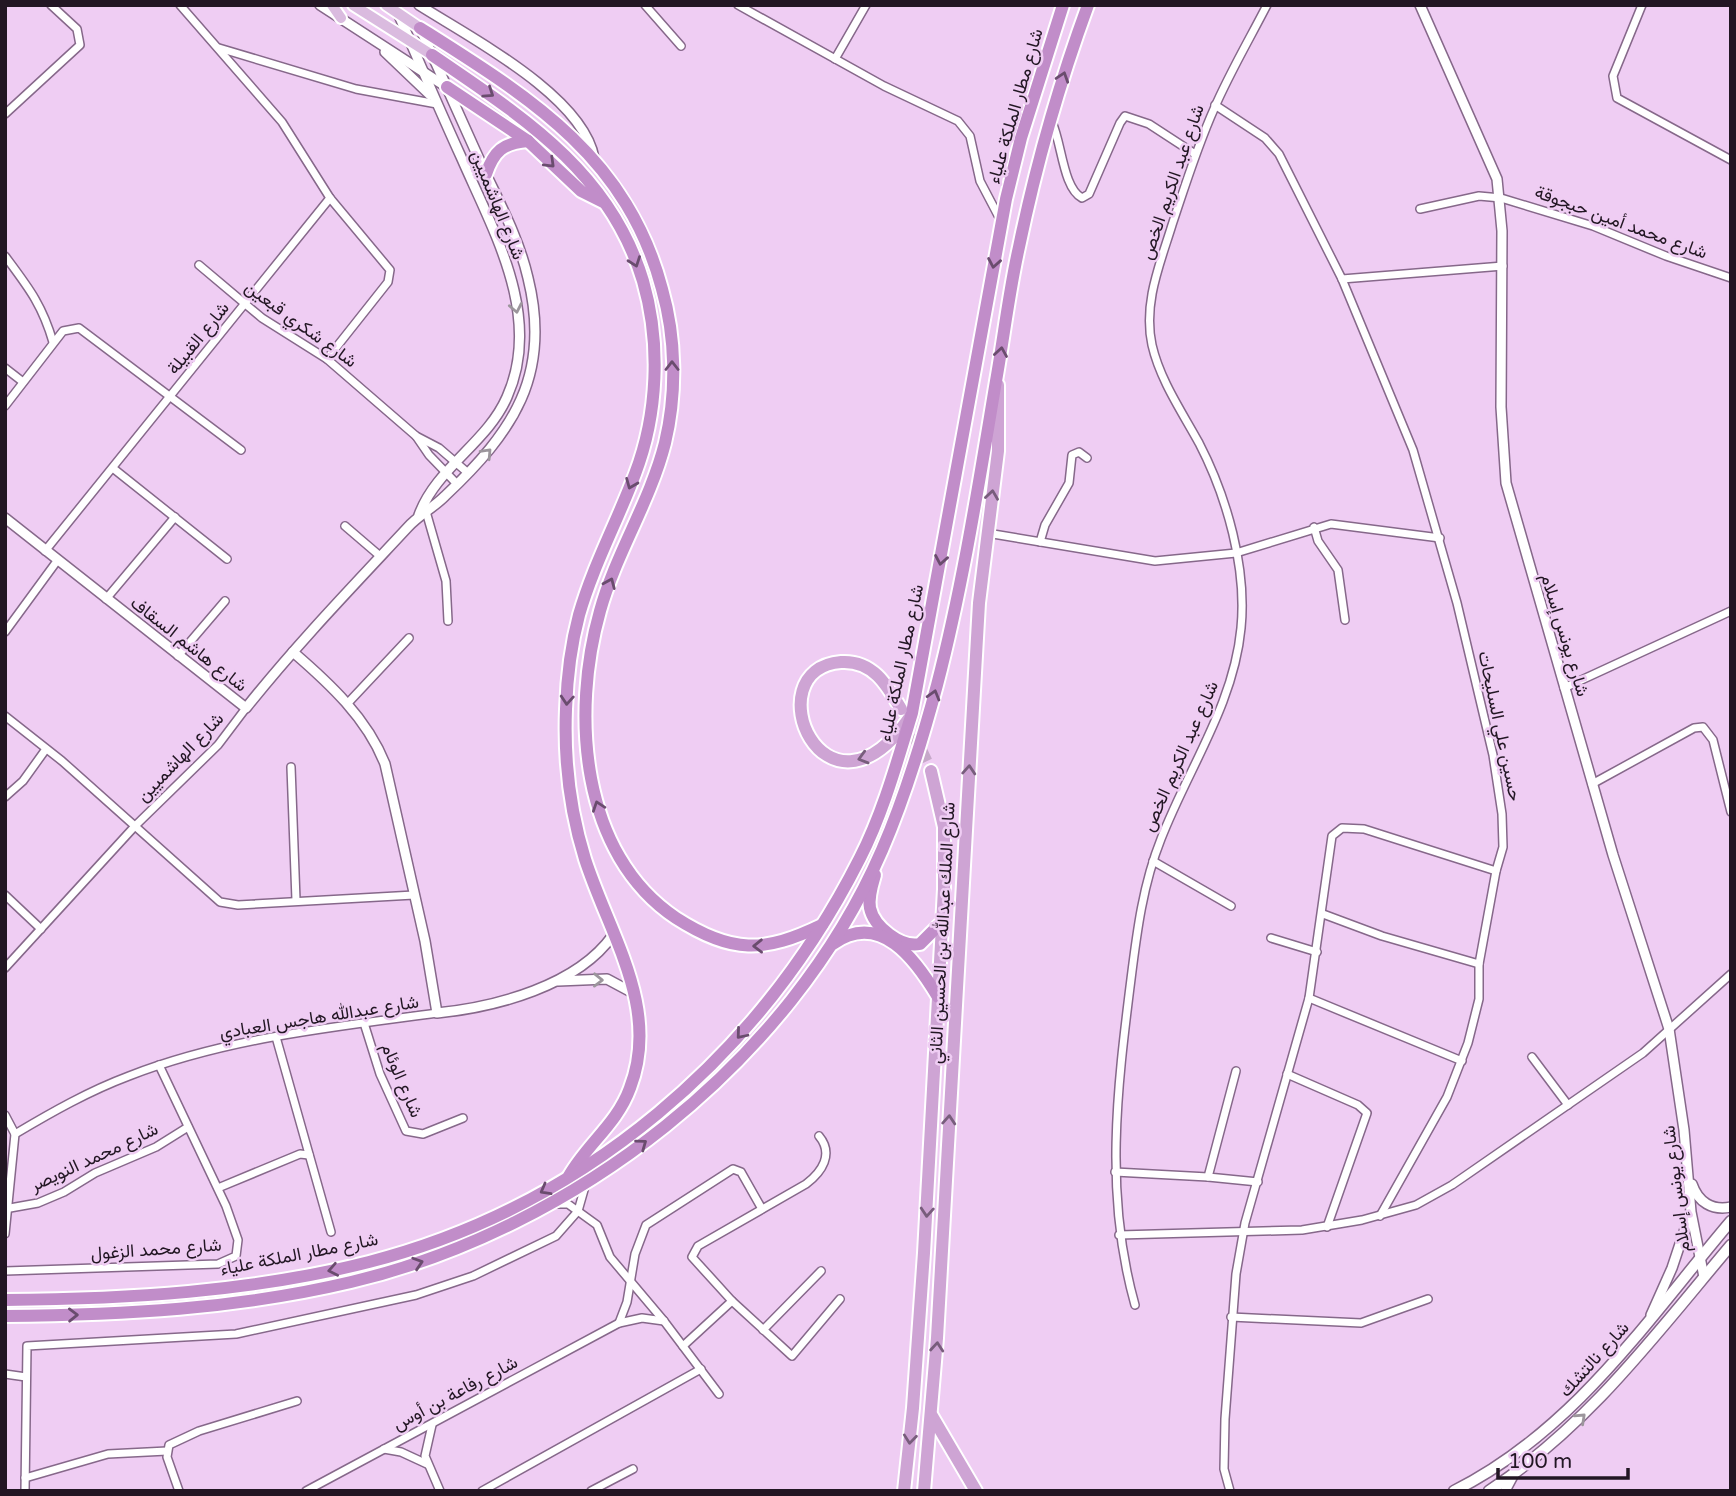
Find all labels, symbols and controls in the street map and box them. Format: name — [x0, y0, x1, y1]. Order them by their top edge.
street label: شارع مطار الملكة علياء — [982, 26, 1049, 186]
one-way arrow — [1055, 72, 1069, 84]
one-way arrow — [481, 85, 494, 98]
street label: شارع عبد الكريم الخص — [1135, 102, 1210, 263]
street label: شارع الهاشميين — [465, 147, 530, 263]
one-way arrow — [542, 154, 555, 167]
street label: شارع محمد أمين حبجوقة — [1531, 181, 1710, 264]
one-way arrow — [627, 255, 641, 267]
one-way arrow — [988, 257, 1003, 269]
street label: شارع شكري قبعين — [238, 276, 361, 375]
street label: شارع القبيلة — [162, 297, 235, 379]
one-way arrow — [508, 302, 523, 314]
one-way arrow — [993, 346, 1008, 358]
one-way arrow — [665, 360, 680, 371]
one-way arrow — [479, 448, 491, 461]
one-way arrow — [626, 477, 640, 489]
one-way arrow — [984, 489, 999, 501]
one-way arrow — [934, 554, 949, 566]
street label: شارع يونس إسلام — [1535, 571, 1594, 699]
one-way arrow — [602, 577, 616, 589]
street label: شارع مطار الملكة علياء — [874, 582, 929, 744]
street label: شارع هاشم السقاف — [126, 592, 252, 697]
street label: حسين علي السليحات — [1469, 649, 1527, 804]
street label: شارع عبد الكريم الخص — [1137, 677, 1224, 835]
one-way arrow — [925, 689, 940, 701]
one-way arrow — [559, 695, 574, 706]
street label: شارع الهاشميين — [132, 708, 229, 807]
one-way arrow — [857, 749, 869, 764]
one-way arrow — [961, 764, 976, 775]
one-way arrow — [592, 800, 606, 812]
street label: شارع الملك عبدالله بن الحسين الثاني — [924, 801, 964, 1065]
one-way arrow — [753, 938, 763, 954]
one-way arrow — [593, 972, 604, 987]
street label: شارع عبدالله هاجس العبادي — [218, 990, 421, 1048]
one-way arrow — [737, 1026, 749, 1039]
street label: شارع الوئام — [375, 1039, 428, 1121]
one-way arrow — [941, 1114, 956, 1125]
street label: شارع محمد النويصر — [26, 1118, 162, 1198]
street label: شارع يونس إسلام — [1657, 1124, 1696, 1254]
one-way arrow — [634, 1140, 647, 1153]
one-way arrow — [540, 1182, 553, 1195]
one-way arrow — [920, 1207, 935, 1218]
street label: شارع مطار الملكة علياء — [218, 1228, 380, 1281]
street label: شارع محمد الزغول — [90, 1233, 222, 1266]
one-way arrow — [412, 1256, 424, 1271]
one-way arrow — [327, 1261, 339, 1276]
one-way arrow — [68, 1308, 79, 1323]
street label: شارع نالتشك — [1554, 1317, 1634, 1402]
one-way arrow — [929, 1341, 944, 1352]
street label: شارع رفاعة بن أوس — [389, 1351, 522, 1436]
one-way arrow — [1573, 1414, 1586, 1427]
one-way arrow — [903, 1434, 918, 1445]
scale bar — [1498, 1436, 1628, 1480]
text: 100 m — [1508, 1449, 1572, 1474]

